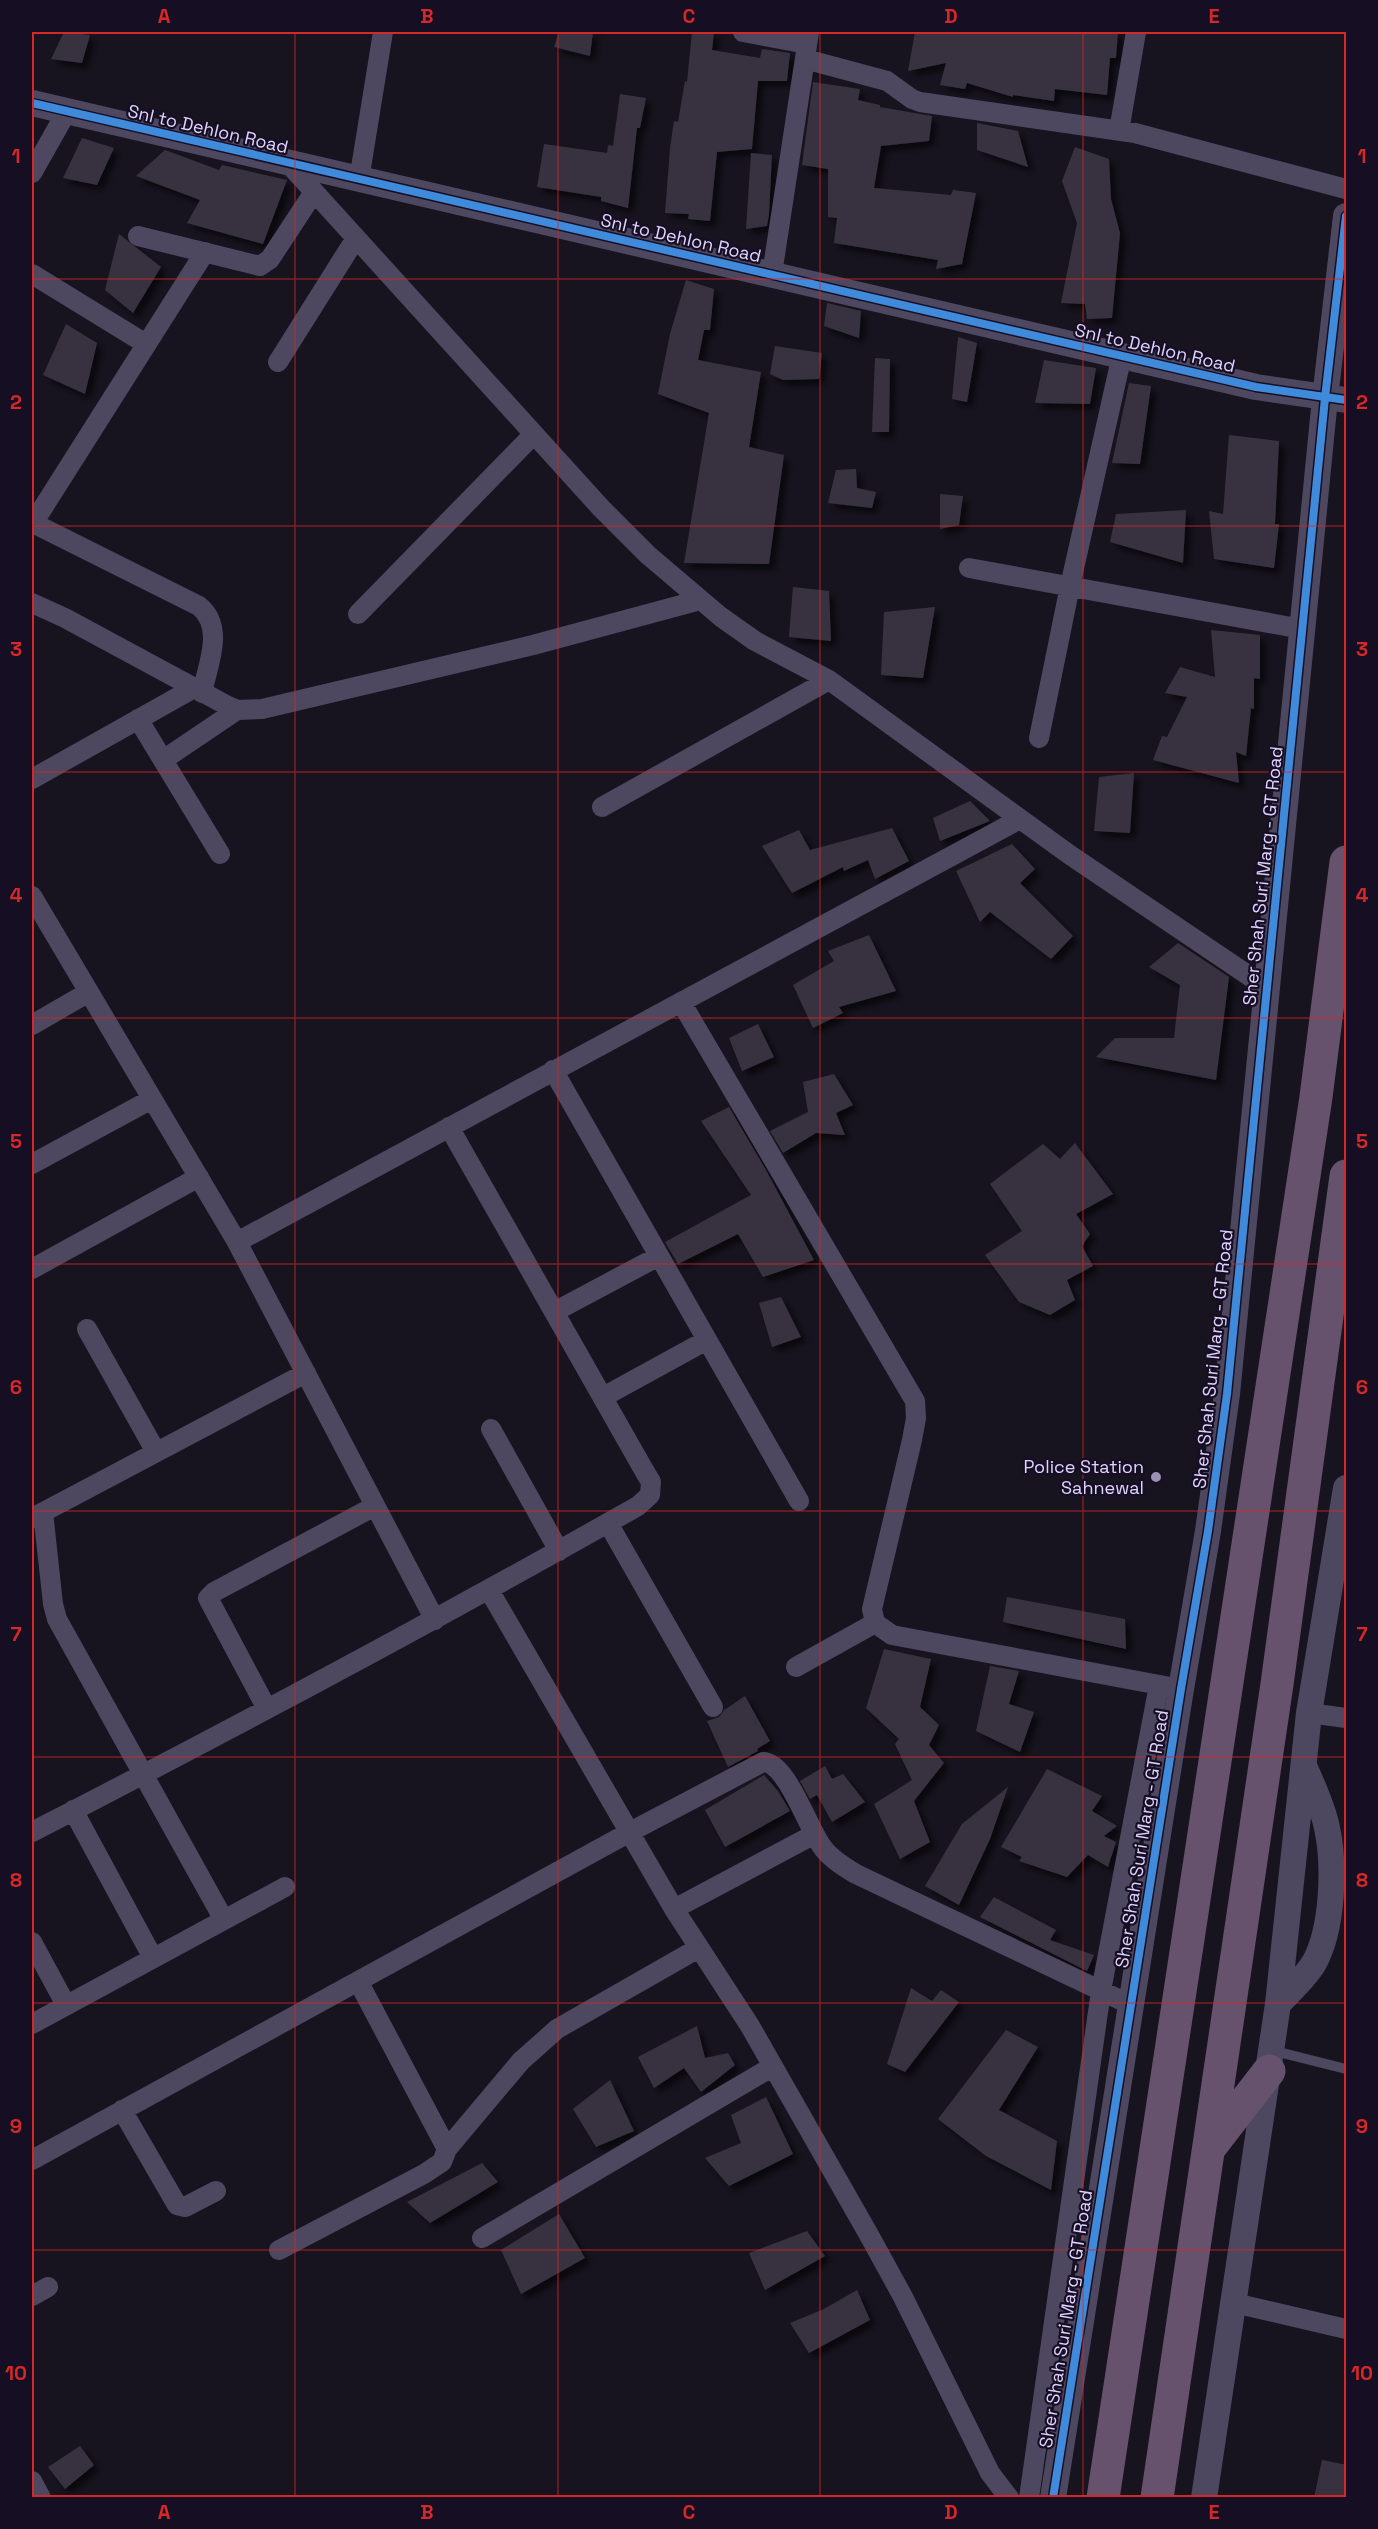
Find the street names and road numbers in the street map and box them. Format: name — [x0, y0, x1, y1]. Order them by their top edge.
street label: Snl to Dehlon Road — [126, 99, 291, 158]
street label: Snl to Dehlon Road — [599, 208, 764, 267]
street label: Snl to Dehlon Road — [1073, 318, 1238, 377]
street label: Sher Shah Suri Marg - GT Road — [1237, 745, 1288, 1007]
street label: Sher Shah Suri Marg - GT Road — [1187, 1228, 1238, 1490]
street label: Sher Shah Suri Marg - GT Road — [1110, 1708, 1173, 1969]
street label: Sher Shah Suri Marg - GT Road — [1034, 2188, 1097, 2449]

